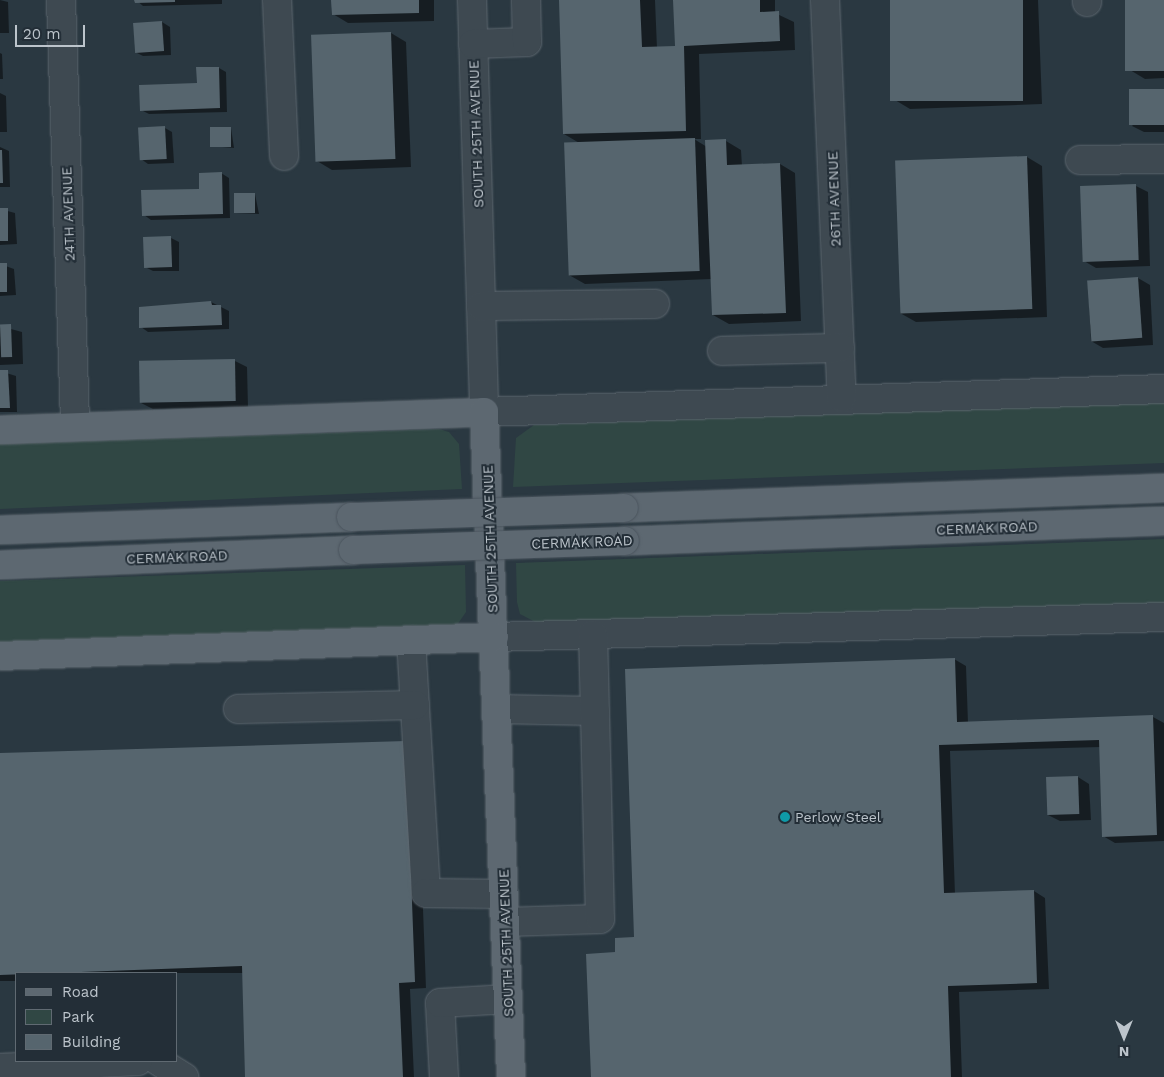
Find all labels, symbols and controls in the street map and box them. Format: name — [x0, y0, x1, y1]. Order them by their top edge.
scale bar — [18, 15, 88, 47]
text: 20 m — [23, 25, 61, 43]
street label: SOUTH 25TH AVENUE — [465, 60, 487, 208]
street label: 26TH AVENUE — [824, 151, 844, 247]
street label: 24TH AVENUE — [58, 166, 78, 262]
street label: SOUTH 25TH AVENUE — [479, 465, 501, 613]
street label: CERMAK ROAD — [936, 518, 1038, 538]
street label: CERMAK ROAD — [531, 532, 633, 552]
street label: CERMAK ROAD — [126, 547, 228, 567]
place label: Perlow Steel — [795, 809, 881, 825]
marker: Perlow Steel — [779, 811, 791, 823]
street label: SOUTH 25TH AVENUE — [495, 869, 517, 1017]
legend — [15, 972, 178, 1062]
text: Road — [62, 983, 99, 1001]
text: Park — [62, 1008, 94, 1026]
north arrow — [1099, 1012, 1149, 1062]
text: Building — [62, 1033, 120, 1051]
text: N — [1119, 1044, 1129, 1060]

